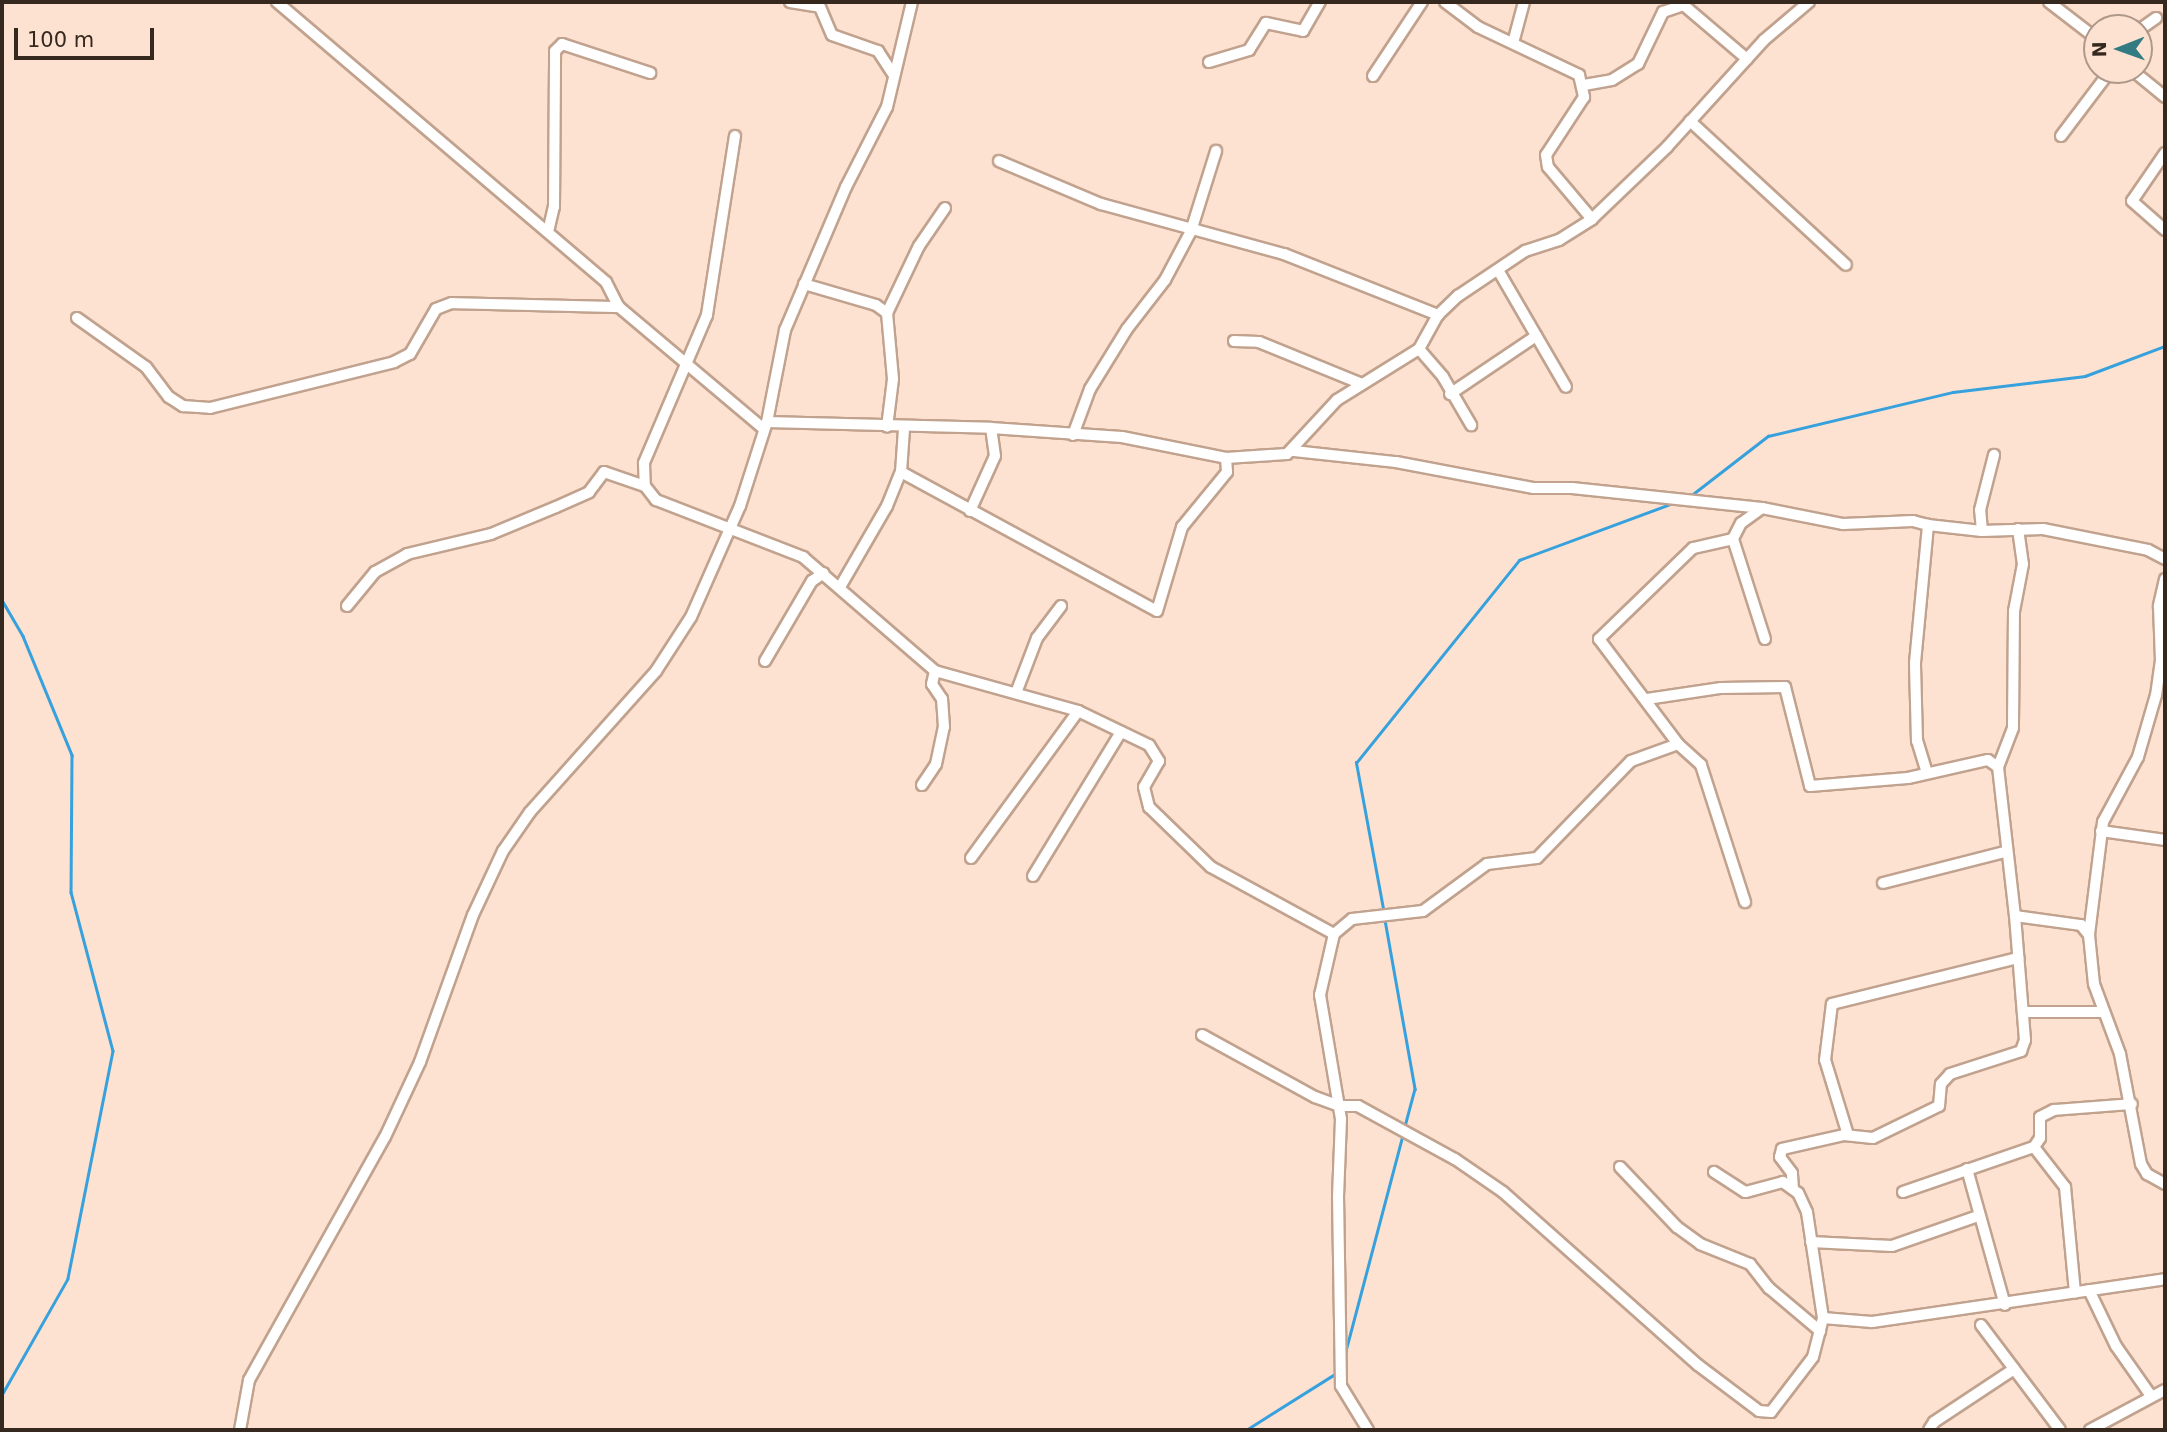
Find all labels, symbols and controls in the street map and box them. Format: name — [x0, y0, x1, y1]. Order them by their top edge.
scale bar — [18, 14, 158, 58]
north arrow — [2083, 14, 2153, 84]
text: 100 m — [27, 28, 94, 52]
text: N — [2088, 41, 2110, 57]

